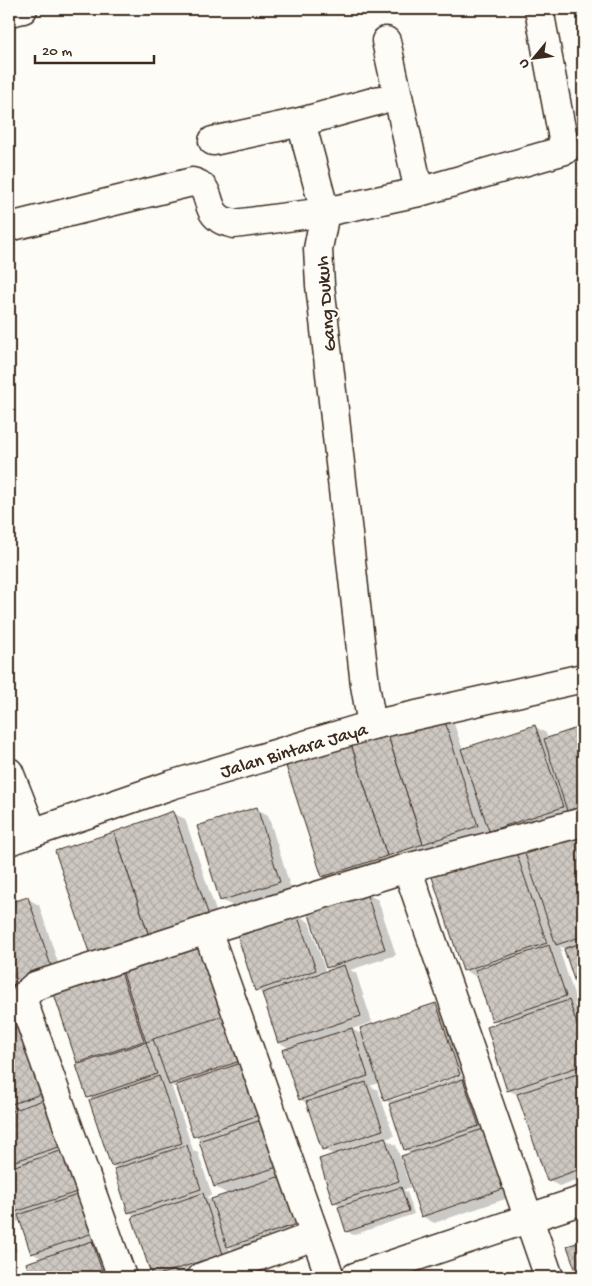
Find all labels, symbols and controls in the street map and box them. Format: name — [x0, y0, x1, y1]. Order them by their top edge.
scale bar — [35, 32, 154, 64]
north arrow — [510, 32, 560, 82]
text: 20 m — [42, 43, 72, 61]
text: U — [515, 55, 534, 71]
street label: Gang Dukuh — [312, 255, 343, 352]
street label: Jalan Bintara Jaya — [218, 719, 372, 785]

